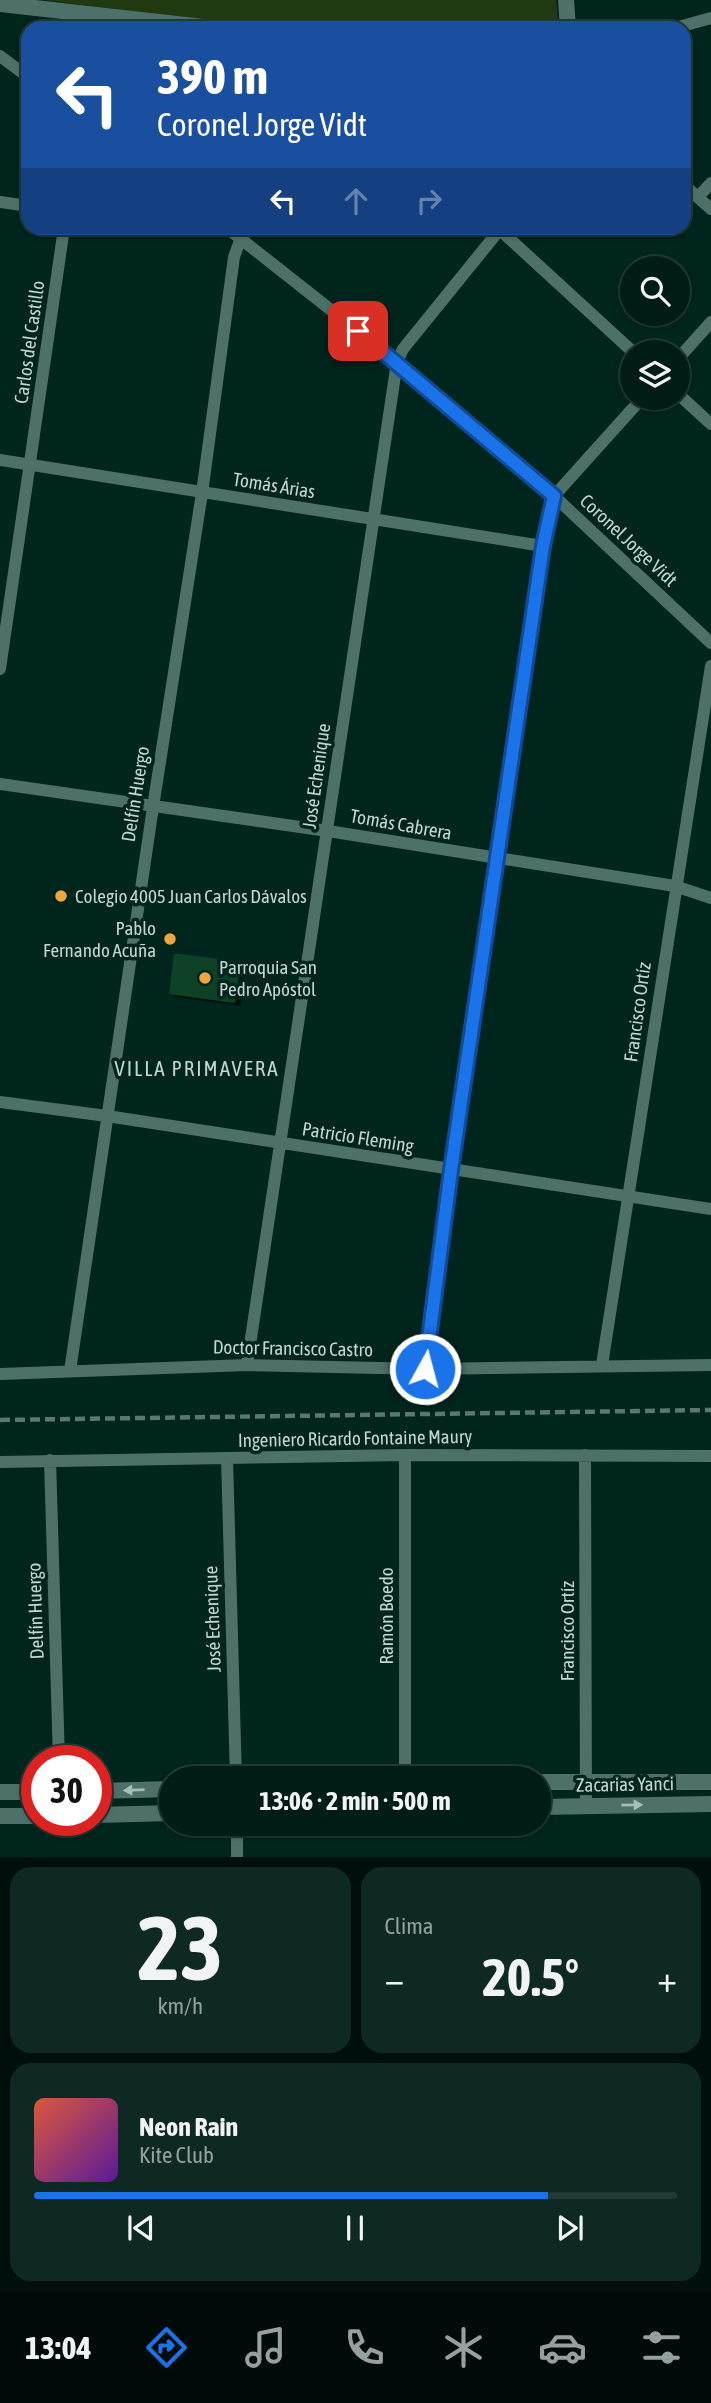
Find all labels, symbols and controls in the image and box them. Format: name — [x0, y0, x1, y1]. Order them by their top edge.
text: 390 m — [157, 48, 268, 104]
icon: left — [42, 49, 133, 140]
text: Coronel Jorge Vidt — [157, 106, 367, 143]
icon: left — [264, 182, 302, 220]
icon: ahead — [337, 182, 375, 220]
icon: right — [410, 182, 448, 220]
map controls — [620, 256, 690, 410]
button: search — [620, 256, 690, 326]
street label: Carlos del Castillo — [9, 279, 49, 405]
pin — [328, 301, 388, 361]
icon: arrive — [339, 312, 377, 350]
button: layers — [620, 340, 690, 410]
street label: Tomás Árias — [231, 468, 317, 502]
street label: Coronel Jorge Vidt — [576, 489, 682, 591]
street label: José Echenique — [298, 722, 334, 830]
street label: Delfín Huergo — [117, 745, 153, 843]
street label: Tomás Cabrera — [349, 804, 453, 844]
place label: Colegio 4005 Juan Carlos Dávalos — [75, 885, 307, 907]
marker: Colegio 4005 Juan Carlos Dávalos — [53, 888, 69, 904]
place label: Pablo Fernando Acuña — [43, 917, 156, 961]
marker: Pablo Fernando Acuña — [162, 931, 178, 947]
place label: Parroquia San Pedro Apóstol — [219, 956, 317, 1000]
street label: Francisco Ortíz — [619, 961, 655, 1063]
marker: Parroquia San Pedro Apóstol — [197, 970, 213, 986]
district label: VILLA PRIMAVERA — [114, 1056, 280, 1080]
street label: Patricio Fleming — [301, 1117, 416, 1157]
position arrow — [388, 1332, 462, 1406]
street label: Doctor Francisco Castro — [213, 1336, 373, 1360]
street label: Ingeniero Ricardo Fontaine Maury — [238, 1425, 473, 1451]
street label: Delfín Huergo — [22, 1562, 48, 1660]
street label: José Echenique — [199, 1565, 225, 1673]
street label: Ramón Boedo — [375, 1567, 397, 1665]
street label: Francisco Ortíz — [556, 1581, 578, 1681]
speed limit sign: 30 — [21, 1745, 112, 1836]
street label: Zacarias Yanci — [576, 1772, 674, 1796]
one-way arrow — [123, 1784, 145, 1795]
text: 13:06 · 2 min · 500 m — [259, 1786, 451, 1816]
one-way arrow — [621, 1799, 643, 1811]
text: 23 — [137, 1895, 223, 1999]
text: Clima — [385, 1913, 434, 1939]
text: 20.5° — [482, 1947, 579, 2007]
text: − — [385, 1957, 404, 2000]
text: + — [657, 1957, 677, 2000]
text: km/h — [157, 1993, 203, 2019]
text: Neon Rain — [139, 2112, 238, 2142]
text: Kite Club — [139, 2142, 214, 2168]
icon: previous — [122, 2209, 160, 2247]
icon: pause — [336, 2209, 374, 2247]
icon: next — [551, 2209, 589, 2247]
icon: directions — [142, 2323, 191, 2372]
icon: music — [241, 2323, 290, 2372]
icon: phone — [340, 2323, 389, 2372]
icon: climate — [439, 2323, 488, 2372]
icon: car — [538, 2323, 587, 2372]
icon: filters — [637, 2323, 686, 2372]
text: 13:04 — [25, 2329, 92, 2366]

